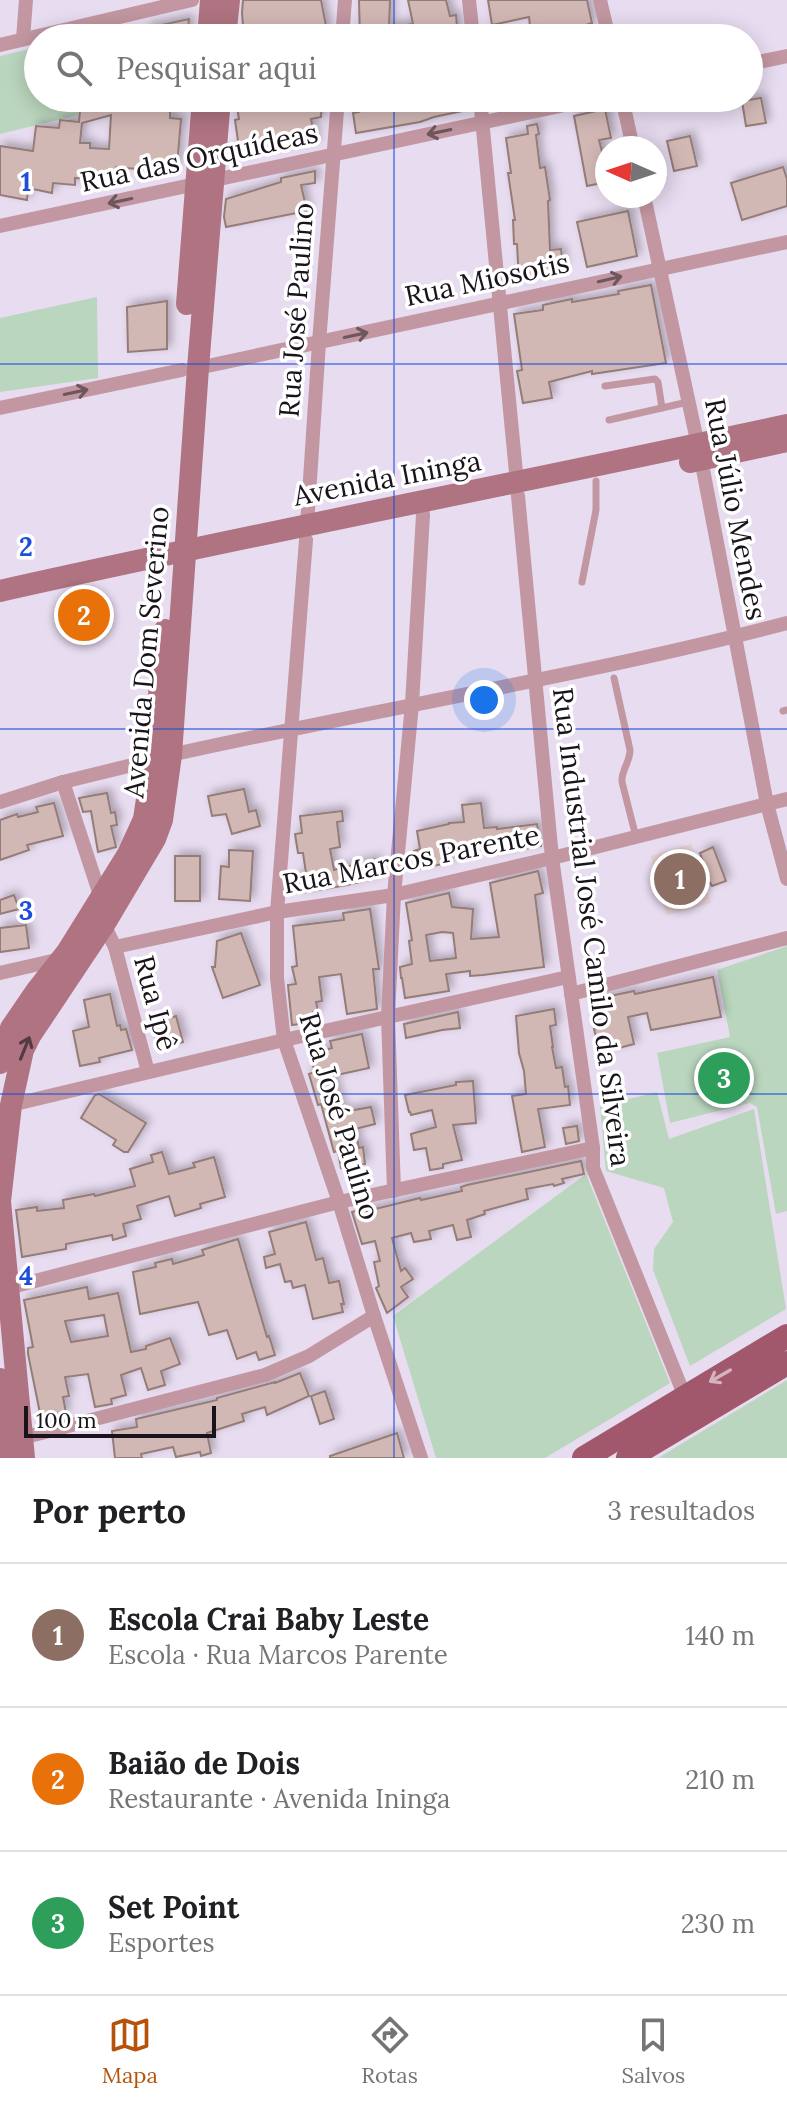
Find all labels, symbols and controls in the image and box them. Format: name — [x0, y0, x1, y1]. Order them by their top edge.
search box — [24, 24, 763, 112]
icon: search — [52, 46, 96, 90]
text: Pesquisar aqui — [116, 49, 317, 87]
street label: Rua das Orquídeas — [77, 114, 321, 200]
one-way arrow — [427, 125, 452, 140]
north arrow — [595, 136, 667, 208]
text: 1 — [21, 165, 31, 198]
one-way arrow — [108, 194, 133, 209]
street label: Rua José Paulino — [271, 202, 321, 418]
street label: Rua Miosotis — [402, 244, 572, 314]
one-way arrow — [597, 271, 622, 286]
one-way arrow — [343, 327, 369, 342]
one-way arrow — [63, 384, 89, 399]
street label: Rua Júlio Mendes — [697, 395, 775, 623]
street label: Avenida Ininga — [289, 442, 484, 514]
street label: Avenida Dom Severino — [115, 505, 177, 800]
text: 2 — [19, 530, 33, 563]
pin: 2 — [58, 585, 110, 645]
your location — [464, 680, 504, 720]
street label: Rua Industrial José Camilo da Silveira — [545, 685, 639, 1169]
street label: Rua Marcos Parente — [280, 816, 542, 902]
pin: 1 — [654, 849, 706, 909]
text: 3 — [19, 894, 33, 927]
street label: Rua Ipê — [126, 952, 186, 1054]
street label: Rua José Paulino — [291, 1008, 389, 1224]
one-way arrow — [19, 1036, 33, 1061]
pin: 3 — [698, 1048, 750, 1108]
text: 4 — [19, 1259, 33, 1292]
one-way arrow — [709, 1368, 732, 1384]
scale bar — [24, 1402, 216, 1438]
text: 100 m — [36, 1406, 97, 1434]
text: Por perto — [32, 1489, 186, 1532]
text: 3 resultados — [608, 1494, 755, 1527]
text: Escola Crai Baby Leste — [108, 1600, 429, 1638]
text: 1 — [53, 1619, 63, 1652]
text: 140 m — [685, 1619, 755, 1652]
text: Escola · Rua Marcos Parente — [108, 1638, 448, 1671]
text: Baião de Dois — [108, 1744, 300, 1782]
text: 2 — [51, 1763, 65, 1796]
text: 210 m — [685, 1763, 755, 1796]
text: Restaurante · Avenida Ininga — [108, 1782, 450, 1815]
text: Set Point — [108, 1888, 239, 1926]
text: 3 — [51, 1907, 65, 1940]
text: 230 m — [681, 1907, 755, 1940]
text: Esportes — [108, 1926, 215, 1959]
tab: Mapa — [102, 2013, 158, 2089]
tab: Rotas — [361, 2013, 418, 2089]
tab: Salvos — [621, 2013, 685, 2089]

